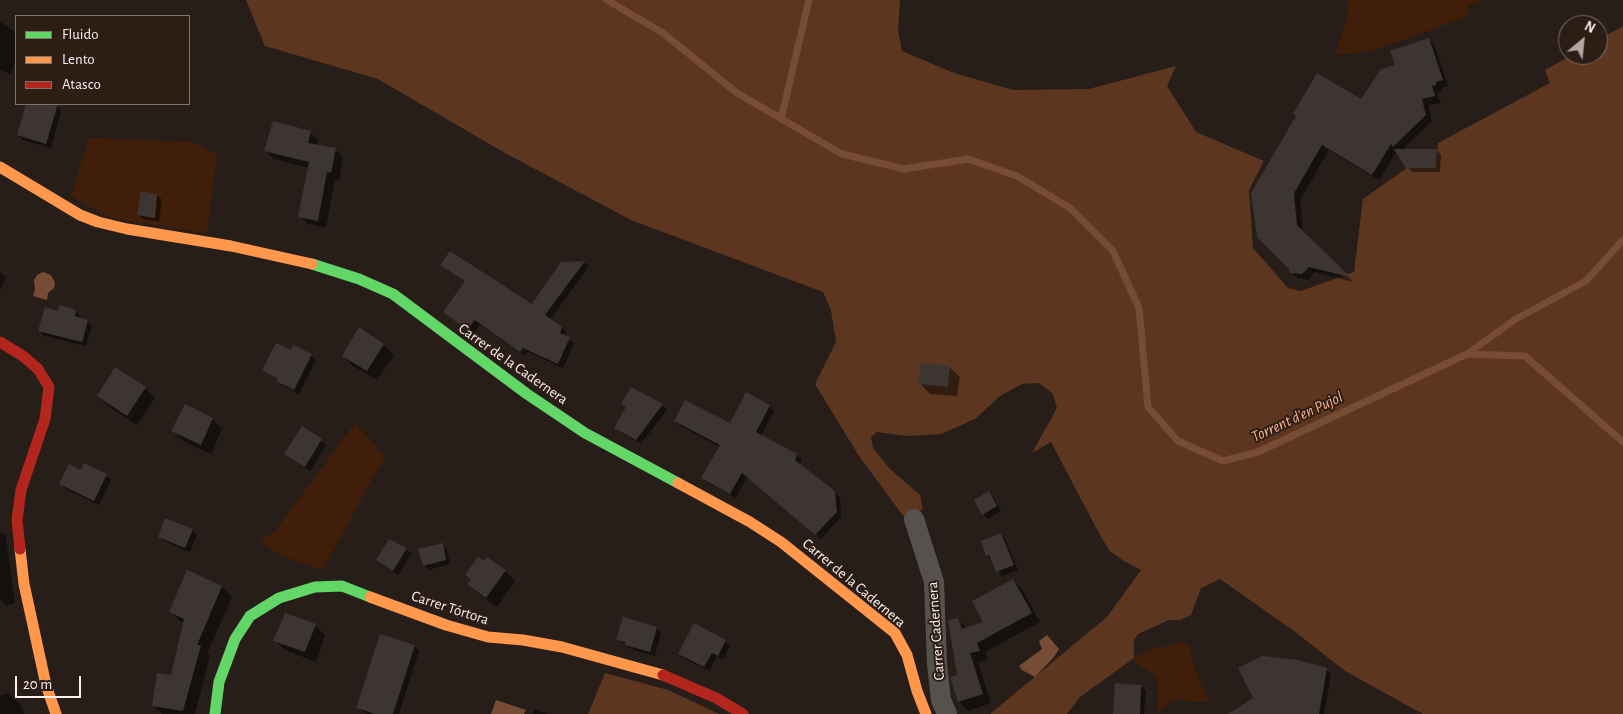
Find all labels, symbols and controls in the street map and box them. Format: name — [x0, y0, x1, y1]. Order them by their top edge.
legend — [15, 15, 190, 105]
north arrow — [1558, 15, 1608, 65]
text: N — [1582, 19, 1597, 36]
text: Fluido — [62, 27, 99, 42]
text: Lento — [62, 52, 95, 67]
text: Atasco — [62, 77, 101, 92]
street label: Carrer de la Cadernera — [455, 320, 571, 408]
water label: Torrent d'en Pujol — [1248, 387, 1346, 447]
street label: Carrer de la Cadernera — [799, 535, 909, 631]
street label: Carrer Cadernera — [924, 581, 948, 681]
street label: Carrer Tórtora — [409, 587, 491, 629]
scale bar — [18, 666, 84, 698]
text: 20 m — [23, 677, 52, 692]

